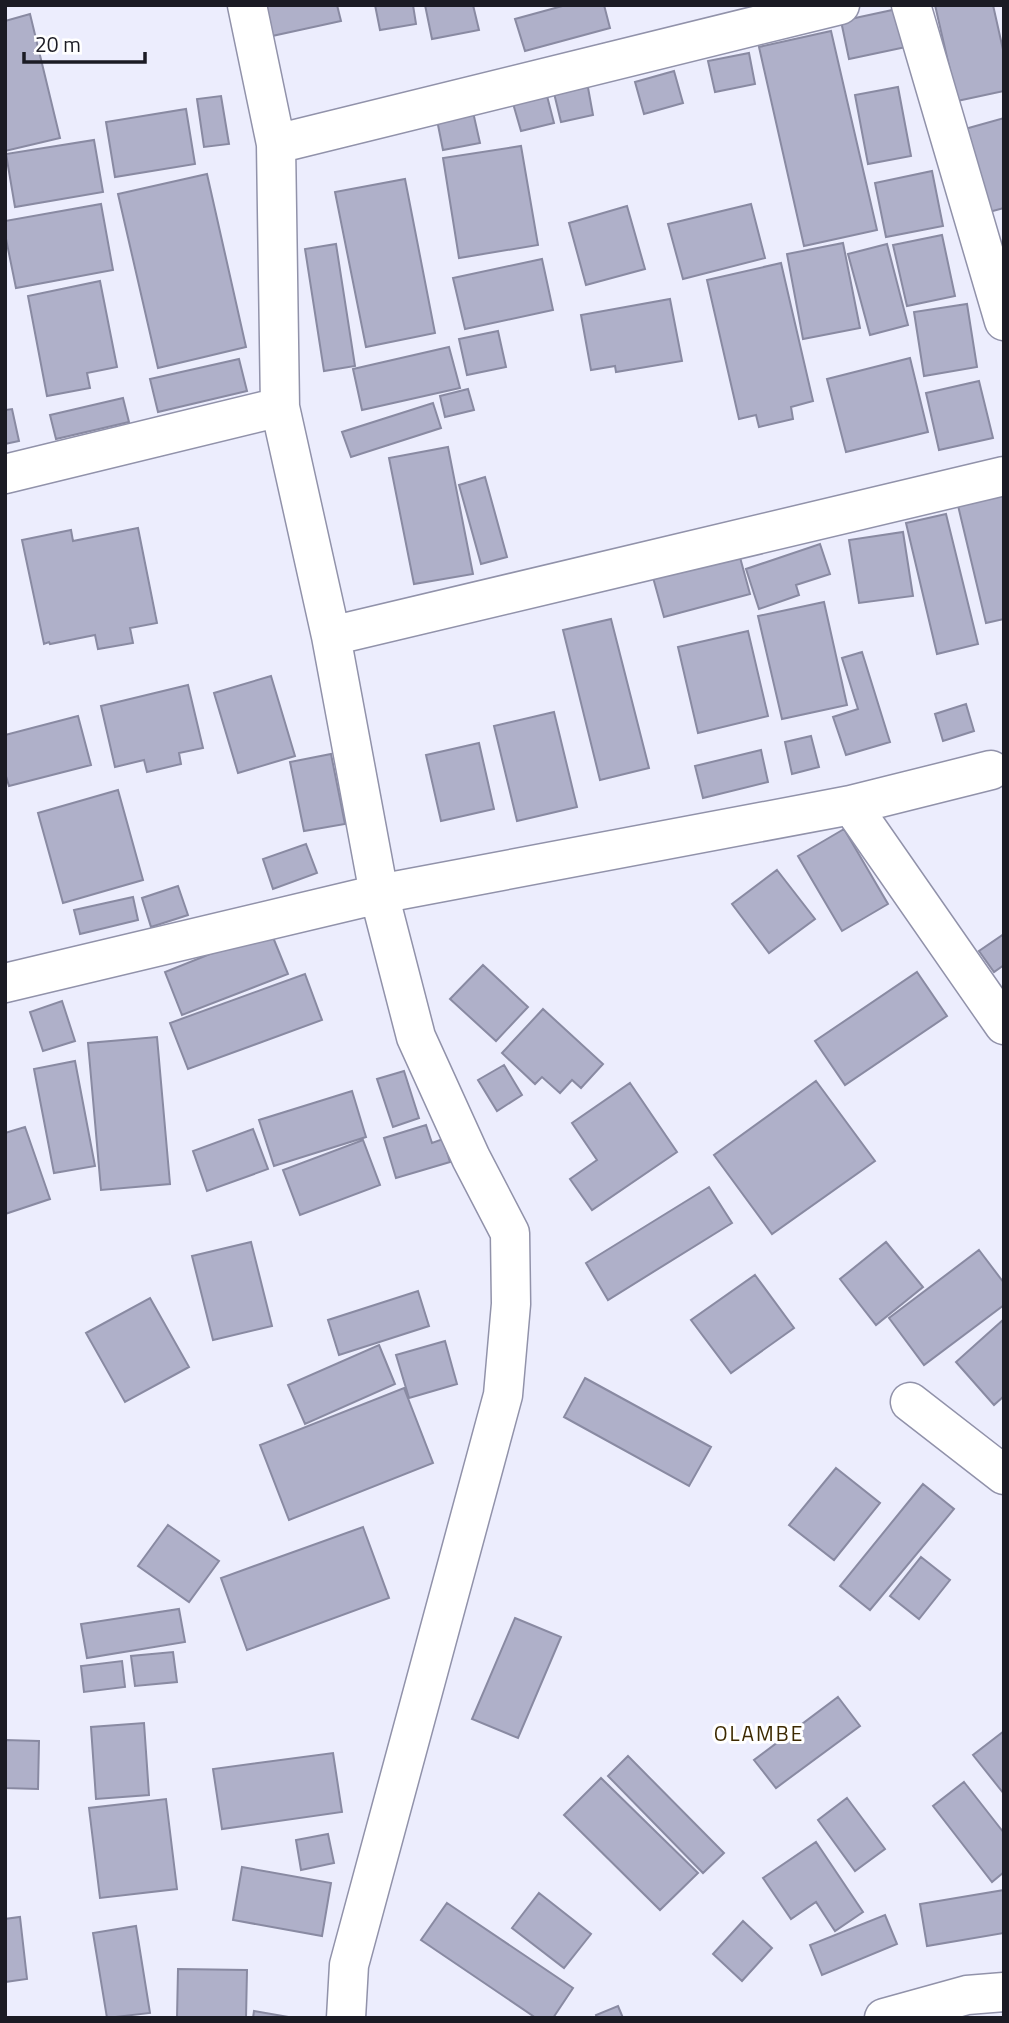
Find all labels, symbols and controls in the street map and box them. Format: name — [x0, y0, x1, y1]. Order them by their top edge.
scale bar — [24, 21, 145, 65]
text: 20 m — [35, 28, 81, 60]
district label: OLAMBE — [714, 1717, 804, 1749]

